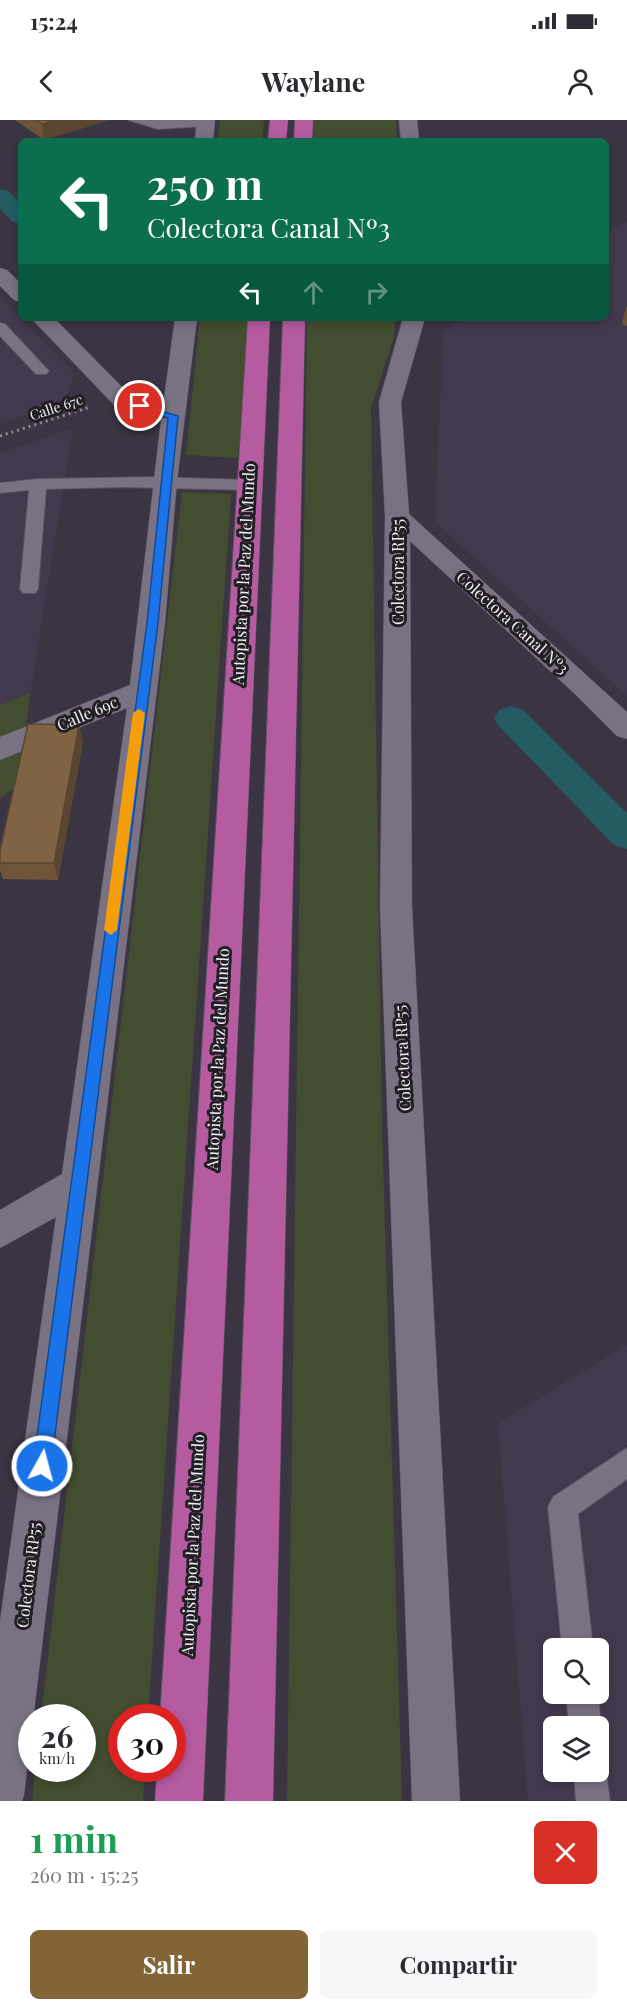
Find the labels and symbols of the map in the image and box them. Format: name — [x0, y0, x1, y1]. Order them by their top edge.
pin — [114, 380, 165, 431]
street label: Calle 67c — [27, 389, 85, 424]
street label: Autopista por la Paz del Mundo — [227, 462, 259, 686]
street label: Colectora RP55 — [387, 519, 408, 625]
street label: Colectora Canal Nº3 — [452, 566, 574, 678]
street label: Calle 69c — [53, 691, 121, 735]
street label: Autopista por la Paz del Mundo — [201, 947, 233, 1171]
street label: Colectora RP55 — [389, 1004, 415, 1112]
street label: Autopista por la Paz del Mundo — [176, 1433, 208, 1657]
position arrow — [10, 1434, 74, 1498]
street label: Colectora RP55 — [11, 1521, 45, 1629]
speed limit sign: 30 — [108, 1704, 186, 1782]

